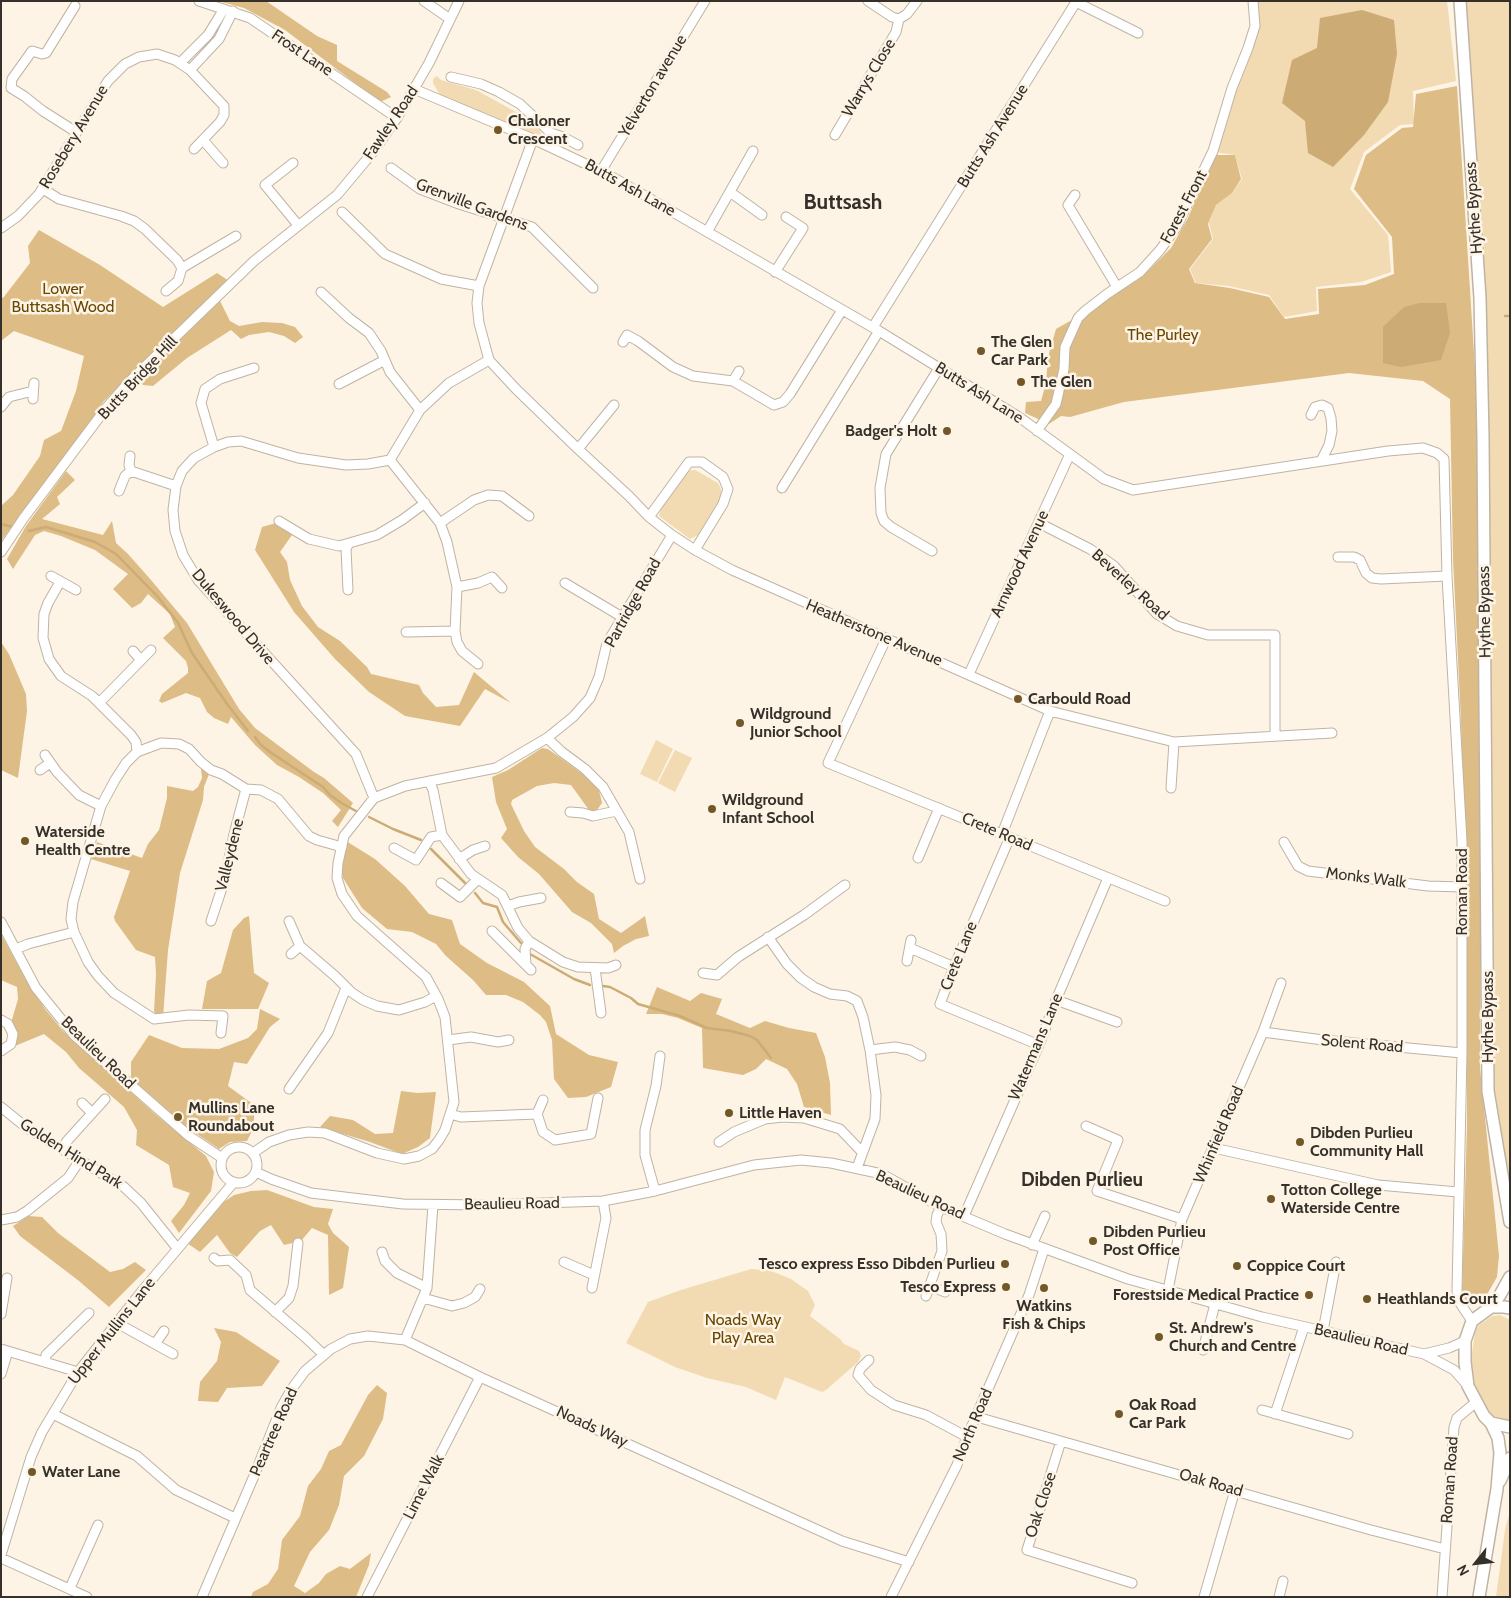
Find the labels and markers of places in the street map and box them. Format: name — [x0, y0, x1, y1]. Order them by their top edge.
place label: Chaloner Crescent — [508, 111, 570, 149]
marker: Chaloner Crescent — [492, 124, 504, 136]
place label: The Glen Car Park — [991, 332, 1052, 370]
marker: The Glen Car Park — [975, 345, 987, 357]
place label: The Glen — [1031, 372, 1092, 392]
marker: The Glen — [1015, 376, 1027, 388]
place label: Badger's Holt — [845, 421, 937, 441]
marker: Badger's Holt — [941, 425, 953, 437]
place label: Carbould Road — [1028, 689, 1131, 709]
marker: Carbould Road — [1012, 693, 1024, 705]
place label: Wildground Junior School — [750, 704, 842, 742]
marker: Wildground Junior School — [734, 717, 746, 729]
place label: Wildground Infant School — [722, 790, 814, 828]
marker: Wildground Infant School — [706, 803, 718, 815]
place label: Waterside Health Centre — [35, 822, 130, 860]
marker: Waterside Health Centre — [19, 835, 31, 847]
place label: Mullins Lane Roundabout — [188, 1098, 274, 1136]
place label: Little Haven — [739, 1103, 822, 1123]
marker: Little Haven — [723, 1107, 735, 1119]
marker: Mullins Lane Roundabout — [172, 1111, 184, 1123]
place label: Dibden Purlieu Community Hall — [1310, 1123, 1424, 1161]
marker: Dibden Purlieu Community Hall — [1294, 1136, 1306, 1148]
place label: Totton College Waterside Centre — [1281, 1180, 1400, 1218]
marker: Totton College Waterside Centre — [1265, 1193, 1277, 1205]
place label: Dibden Purlieu Post Office — [1103, 1222, 1206, 1260]
marker: Dibden Purlieu Post Office — [1087, 1235, 1099, 1247]
place label: Tesco express Esso Dibden Purlieu — [758, 1254, 995, 1274]
place label: Coppice Court — [1247, 1256, 1345, 1276]
marker: Tesco express Esso Dibden Purlieu — [999, 1258, 1011, 1270]
marker: Coppice Court — [1231, 1260, 1243, 1272]
place label: Tesco Express — [900, 1277, 996, 1297]
marker: Tesco Express — [1000, 1281, 1012, 1293]
marker: Watkins Fish & Chips — [1038, 1282, 1050, 1294]
place label: Forestside Medical Practice — [1113, 1285, 1299, 1305]
marker: Forestside Medical Practice — [1303, 1289, 1315, 1301]
place label: Heathlands Court — [1377, 1289, 1498, 1309]
marker: Heathlands Court — [1361, 1293, 1373, 1305]
place label: Watkins Fish & Chips — [1002, 1296, 1086, 1334]
place label: St. Andrew's Church and Centre — [1169, 1318, 1296, 1356]
marker: St. Andrew's Church and Centre — [1153, 1331, 1165, 1343]
place label: Oak Road Car Park — [1129, 1395, 1196, 1433]
marker: Oak Road Car Park — [1113, 1408, 1125, 1420]
place label: Water Lane — [42, 1462, 120, 1482]
marker: Water Lane — [26, 1466, 38, 1478]

